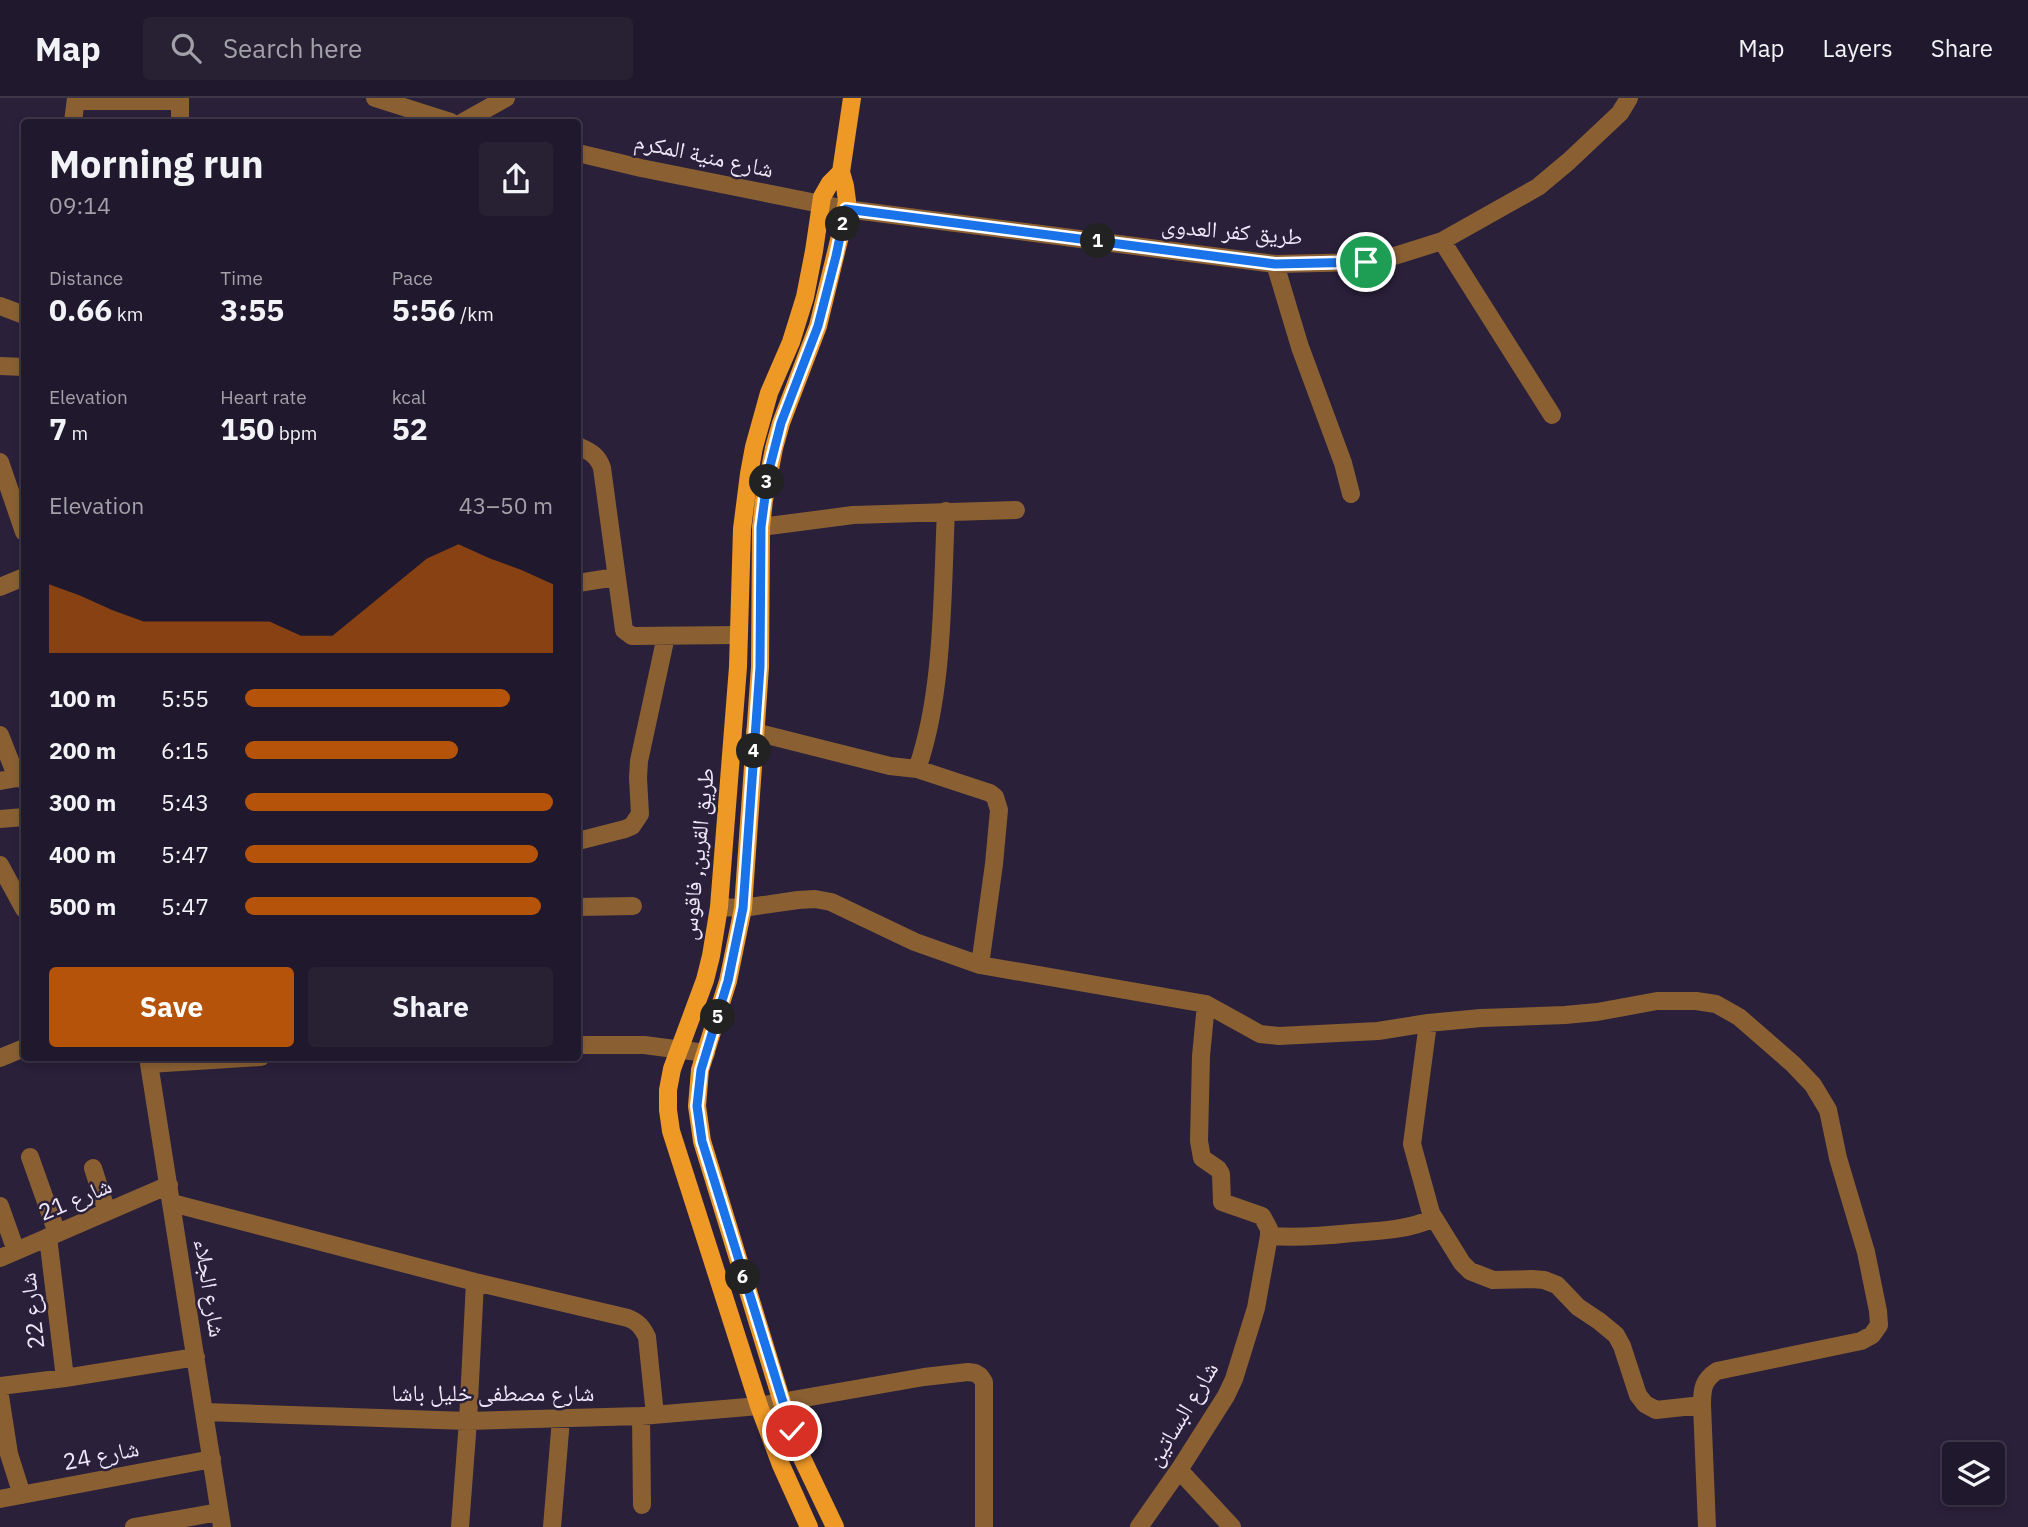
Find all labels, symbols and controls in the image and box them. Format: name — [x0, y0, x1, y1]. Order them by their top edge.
search box — [143, 17, 633, 80]
text: Map — [35, 27, 101, 70]
icon: search — [167, 29, 205, 67]
text: Search here — [223, 31, 362, 65]
text: Map — [1738, 32, 1785, 64]
text: Layers — [1823, 32, 1893, 64]
text: Share — [1931, 32, 1993, 64]
street label: شارع منية المكرم — [632, 125, 776, 185]
text: Morning run — [49, 139, 264, 188]
button: share — [479, 142, 553, 216]
text: 09:14 — [49, 190, 111, 220]
pin: 2 — [826, 206, 860, 242]
street label: طريق كفر العدوى — [1160, 209, 1304, 251]
text: 2 — [837, 211, 848, 235]
pin: 1 — [1080, 223, 1116, 258]
text: 1 — [1092, 228, 1103, 252]
pin — [1336, 232, 1396, 292]
icon: arrive — [1347, 243, 1385, 281]
text: Distance — [49, 266, 123, 290]
text: Time — [220, 266, 263, 290]
text: Pace — [392, 266, 433, 290]
text: 0.66 — [49, 290, 112, 329]
text: 3:55 — [220, 290, 284, 329]
text: 5:56 — [392, 290, 456, 329]
text: km — [112, 302, 143, 326]
text: /km — [456, 302, 494, 326]
text: Elevation — [49, 385, 128, 409]
text: Heart rate — [220, 385, 307, 409]
text: kcal — [392, 385, 426, 409]
text: 7 — [49, 409, 67, 448]
text: 150 — [220, 409, 274, 448]
text: 52 — [392, 409, 428, 448]
text: m — [67, 421, 88, 445]
text: bpm — [274, 421, 317, 445]
pin: 3 — [750, 464, 784, 500]
text: 3 — [761, 469, 772, 493]
text: Elevation — [49, 490, 144, 520]
text: 43–50 m — [459, 490, 553, 520]
text: 100 m — [49, 683, 116, 713]
text: 5:55 — [161, 683, 209, 713]
pin: 4 — [736, 734, 772, 768]
text: 200 m — [49, 735, 116, 765]
text: 6:15 — [161, 735, 209, 765]
text: 4 — [748, 738, 759, 762]
street label: طريق القرين, فاقوس — [672, 766, 720, 942]
text: 300 m — [49, 787, 116, 817]
text: 5:43 — [161, 787, 209, 817]
text: 400 m — [49, 839, 116, 869]
text: 5:47 — [161, 839, 209, 869]
text: 500 m — [49, 891, 116, 921]
text: 5:47 — [161, 891, 209, 921]
button: Save — [49, 967, 294, 1047]
button: Share — [308, 967, 553, 1047]
pin: 5 — [700, 1000, 736, 1034]
text: 5 — [712, 1004, 723, 1028]
street label: شارع 21 — [33, 1169, 116, 1228]
street label: شارع الجلاء — [187, 1237, 234, 1339]
pin: 6 — [726, 1260, 760, 1294]
text: 6 — [737, 1264, 748, 1288]
street label: شارع 22 — [11, 1271, 52, 1351]
street label: شارع البساتين — [1138, 1356, 1225, 1472]
street label: شارع مصطفى خليل باشا — [392, 1377, 594, 1408]
pin — [762, 1401, 822, 1461]
icon: check — [773, 1412, 811, 1450]
street label: شارع 24 — [60, 1432, 142, 1477]
map controls — [1942, 1442, 2005, 1505]
button: layers — [1942, 1442, 2005, 1505]

